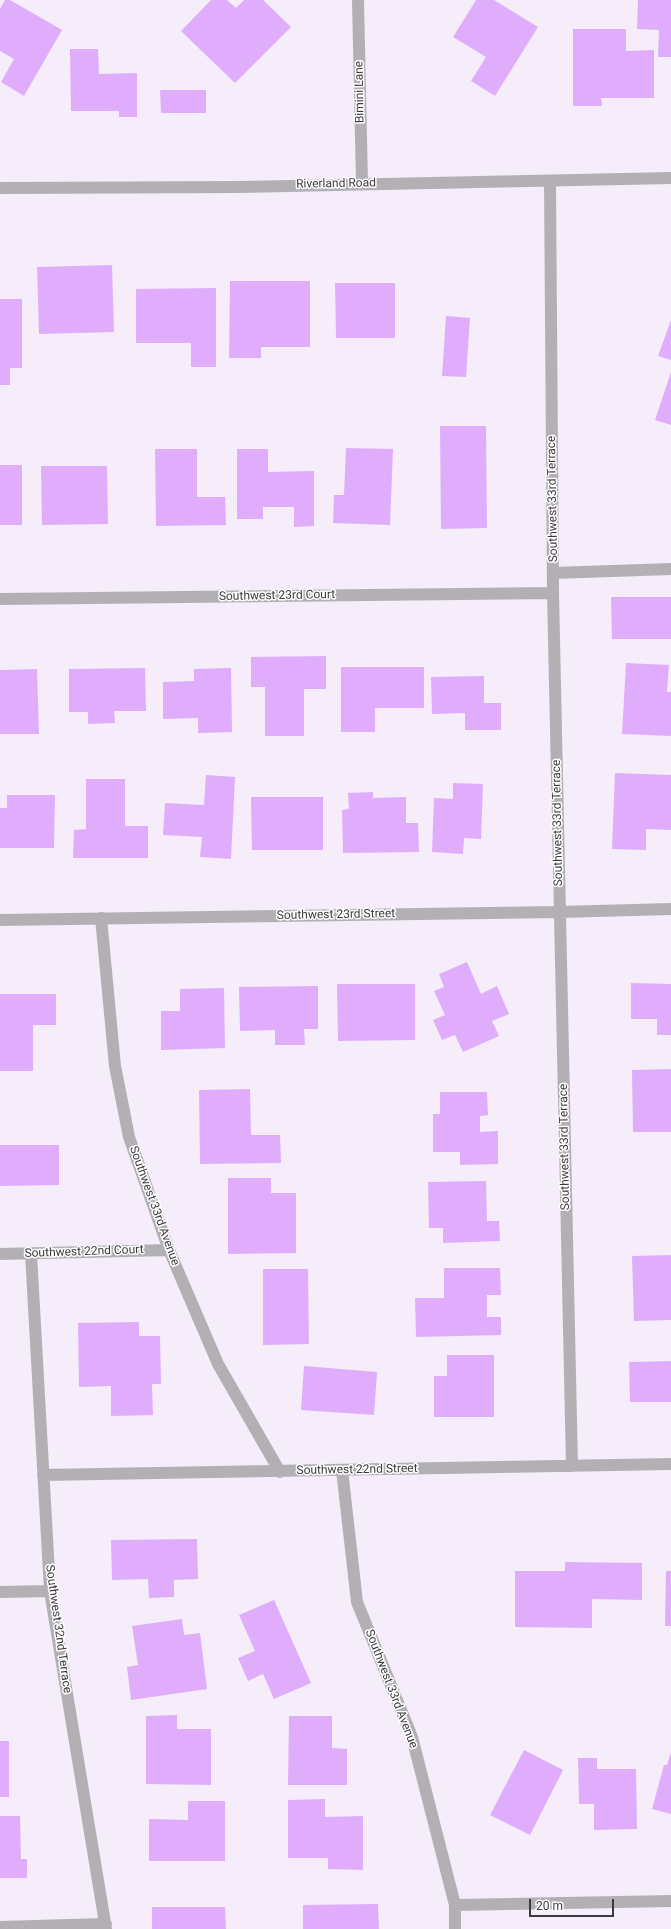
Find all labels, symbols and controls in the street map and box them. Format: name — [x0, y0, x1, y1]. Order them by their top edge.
street label: Bimini Lane — [352, 61, 368, 123]
street label: Riverland Road — [296, 176, 376, 192]
street label: Southwest 33rd Terrace — [545, 435, 561, 563]
street label: Southwest 23rd Court — [219, 588, 335, 604]
street label: Southwest 33rd Terrace — [550, 759, 566, 887]
street label: Southwest 23rd Street — [277, 907, 395, 923]
street label: Southwest 33rd Terrace — [557, 1083, 573, 1211]
street label: Southwest 33rd Avenue — [126, 1144, 182, 1268]
street label: Southwest 22nd Court — [24, 1243, 144, 1261]
street label: Southwest 22nd Street — [296, 1462, 418, 1478]
street label: Southwest 32nd Terrace — [42, 1564, 74, 1694]
street label: Southwest 33rd Avenue — [362, 1628, 420, 1750]
scale bar — [531, 1891, 616, 1917]
text: 20 m — [536, 1899, 563, 1913]

